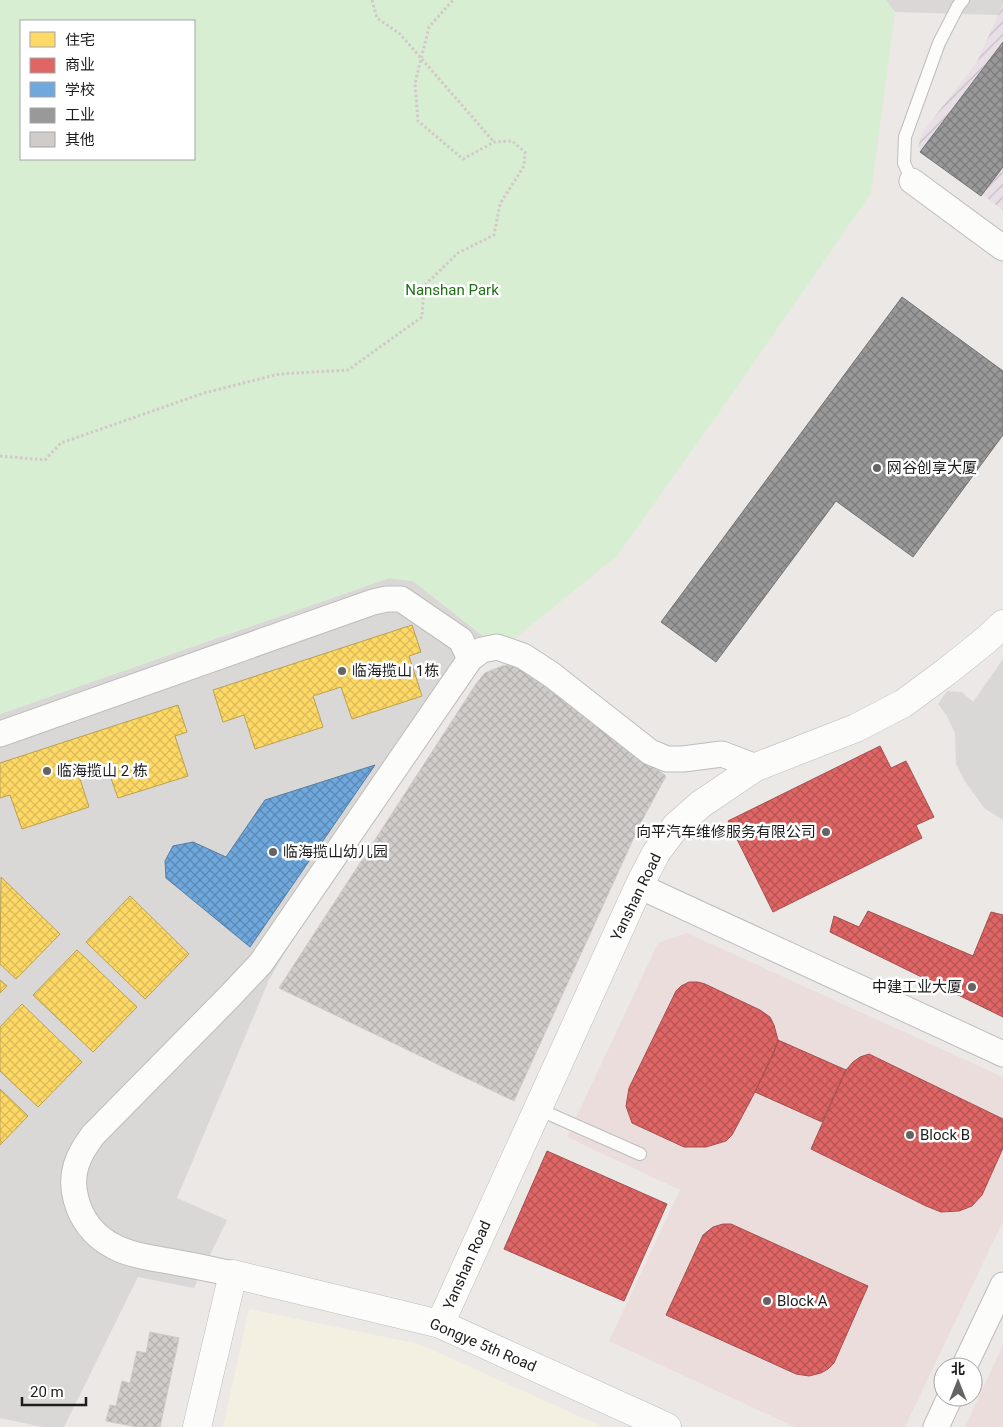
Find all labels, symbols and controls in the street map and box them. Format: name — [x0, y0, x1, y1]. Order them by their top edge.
legend — [20, 20, 195, 160]
text: 住宅 — [65, 31, 95, 49]
text: 商业 — [65, 56, 95, 74]
text: 学校 — [65, 81, 95, 99]
text: 工业 — [65, 106, 95, 124]
text: 其他 — [65, 131, 95, 149]
park label: Nanshan Park — [405, 281, 499, 299]
place label: 网谷创享大厦 — [887, 459, 977, 477]
marker: 网谷创享大厦 — [871, 462, 883, 474]
place label: 临海揽山 1栋 — [352, 662, 439, 680]
marker: 临海揽山 1栋 — [336, 665, 348, 677]
place label: 临海揽山 2 栋 — [57, 762, 148, 780]
marker: 临海揽山 2 栋 — [41, 765, 53, 777]
place label: 向平汽车维修服务有限公司 — [636, 823, 816, 841]
marker: 向平汽车维修服务有限公司 — [820, 826, 832, 838]
place label: 临海揽山幼儿园 — [283, 843, 388, 861]
marker: 临海揽山幼儿园 — [267, 846, 279, 858]
street label: Yanshan Road — [607, 850, 665, 944]
place label: 中建工业大厦 — [872, 978, 962, 996]
marker: 中建工业大厦 — [966, 981, 978, 993]
place label: Block B — [920, 1126, 970, 1144]
marker: Block B — [904, 1129, 916, 1141]
street label: Yanshan Road — [439, 1218, 495, 1312]
place label: Block A — [777, 1292, 828, 1310]
marker: Block A — [761, 1295, 773, 1307]
street label: Gongye 5th Road — [427, 1314, 539, 1376]
north arrow — [933, 1357, 983, 1407]
text: 北 — [951, 1361, 965, 1377]
scale bar — [22, 1374, 86, 1406]
text: 20 m — [30, 1383, 64, 1401]

